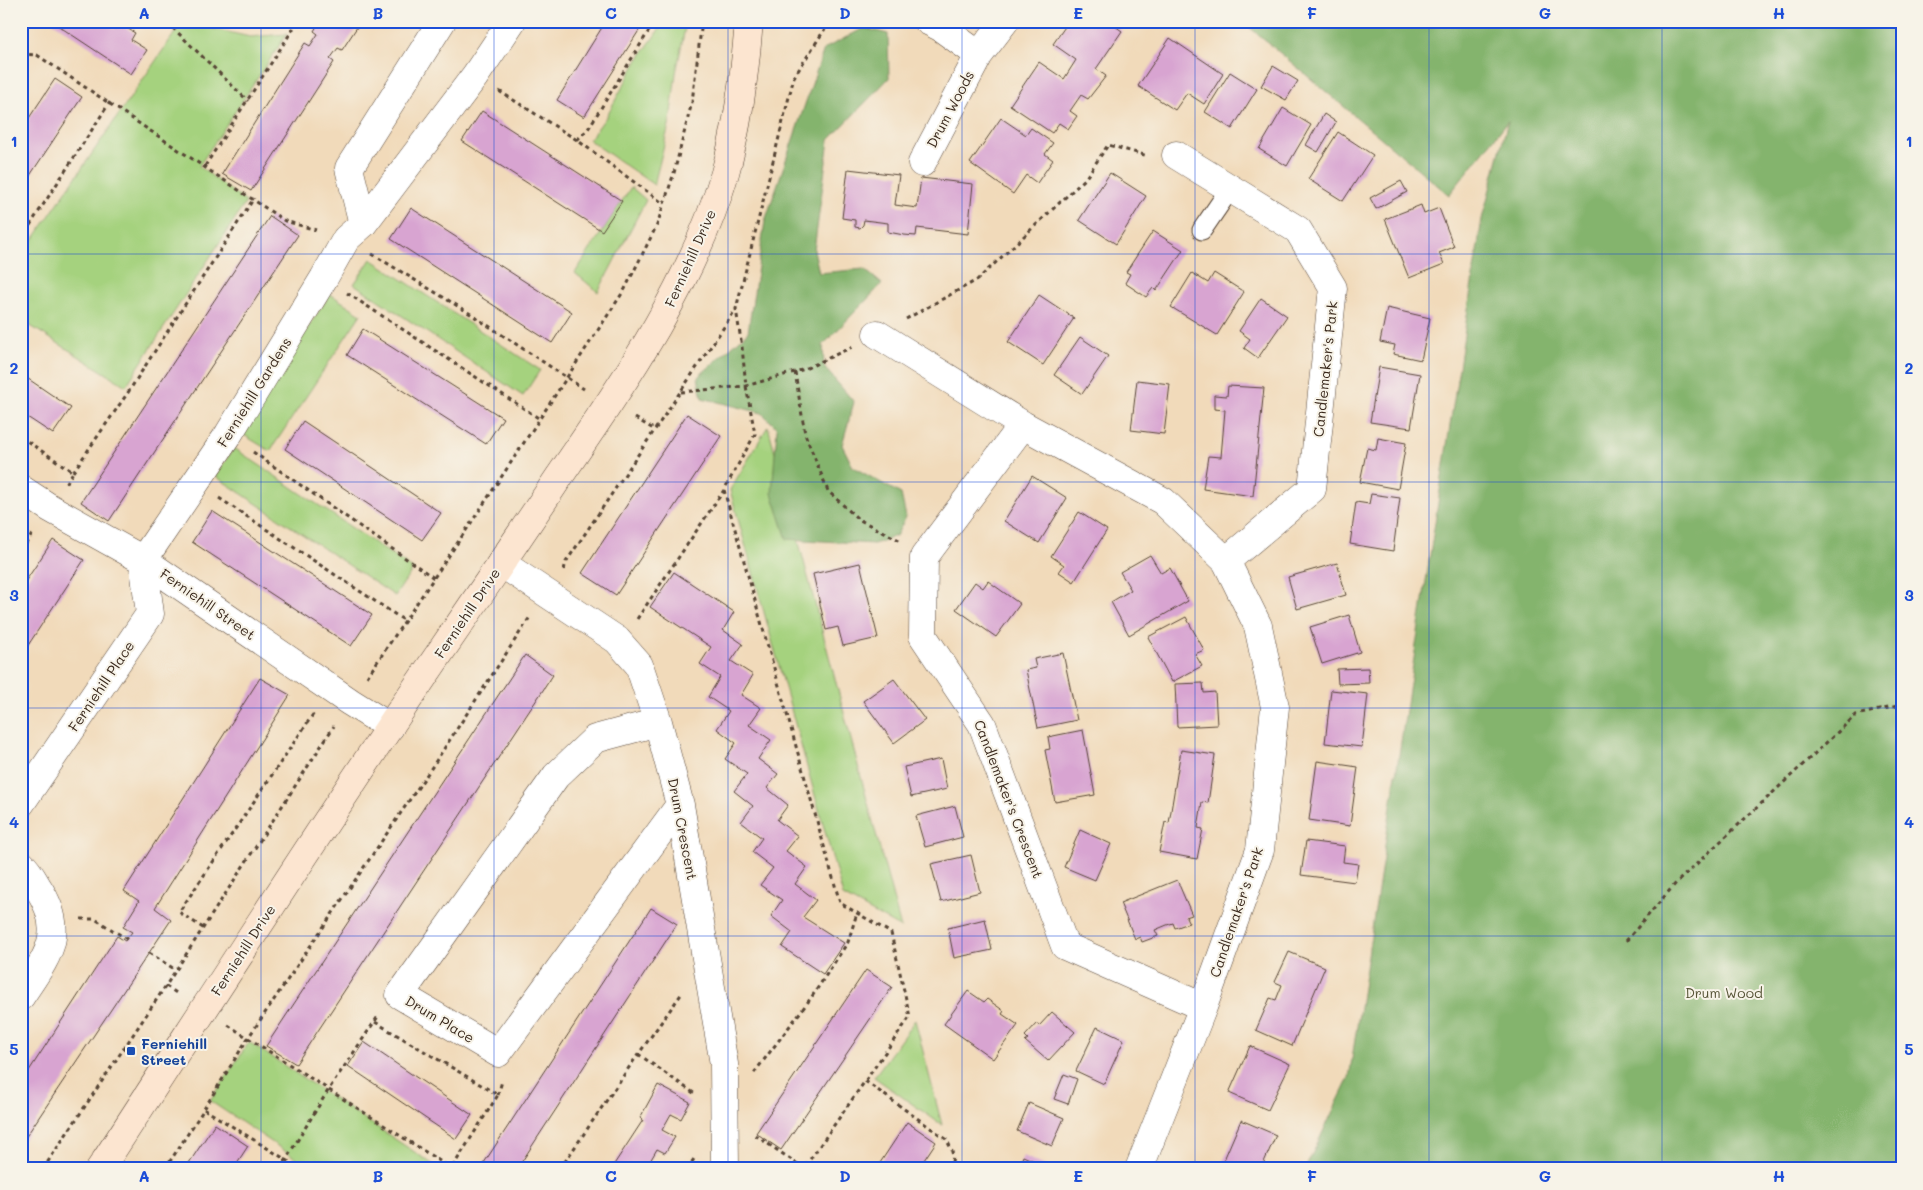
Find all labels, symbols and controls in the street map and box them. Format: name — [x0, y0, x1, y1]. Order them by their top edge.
text: A — [138, 2, 150, 23]
text: B — [373, 2, 383, 23]
text: C — [605, 2, 617, 23]
text: D — [839, 2, 851, 23]
text: E — [1073, 2, 1083, 23]
text: F — [1307, 2, 1317, 23]
text: G — [1539, 2, 1551, 23]
text: H — [1773, 2, 1785, 23]
street label: Drum Woods — [922, 67, 978, 151]
text: 1 — [10, 130, 18, 151]
text: 1 — [1905, 130, 1913, 151]
street label: Ferniehill Drive — [660, 206, 720, 310]
street label: Candlemaker's Park — [1308, 300, 1342, 438]
street label: Ferniehill Gardens — [213, 333, 295, 451]
text: 2 — [10, 357, 19, 378]
text: 2 — [1905, 357, 1914, 378]
street label: Ferniehill Street — [156, 564, 260, 644]
street label: Ferniehill Drive — [430, 564, 504, 662]
text: 3 — [9, 584, 19, 605]
text: 3 — [1904, 584, 1914, 605]
street label: Ferniehill Place — [64, 637, 138, 735]
street label: Candlemaker's Crescent — [970, 717, 1048, 881]
street label: Drum Crescent — [664, 777, 702, 881]
text: 4 — [9, 811, 19, 832]
text: 4 — [1904, 811, 1914, 832]
street label: Candlemaker's Park — [1205, 844, 1267, 980]
street label: Ferniehill Drive — [206, 901, 280, 999]
park label: Drum Wood — [1685, 983, 1763, 1002]
street label: Drum Place — [402, 991, 478, 1047]
place label: Ferniehill Street — [141, 1034, 207, 1069]
text: 5 — [9, 1038, 19, 1059]
text: 5 — [1904, 1038, 1914, 1059]
marker: Ferniehill Street — [125, 1045, 137, 1057]
text: A — [138, 1165, 150, 1186]
text: B — [373, 1165, 383, 1186]
text: C — [605, 1165, 617, 1186]
text: D — [839, 1165, 851, 1186]
text: E — [1073, 1165, 1083, 1186]
text: F — [1307, 1165, 1317, 1186]
text: G — [1539, 1165, 1551, 1186]
text: H — [1773, 1165, 1785, 1186]

